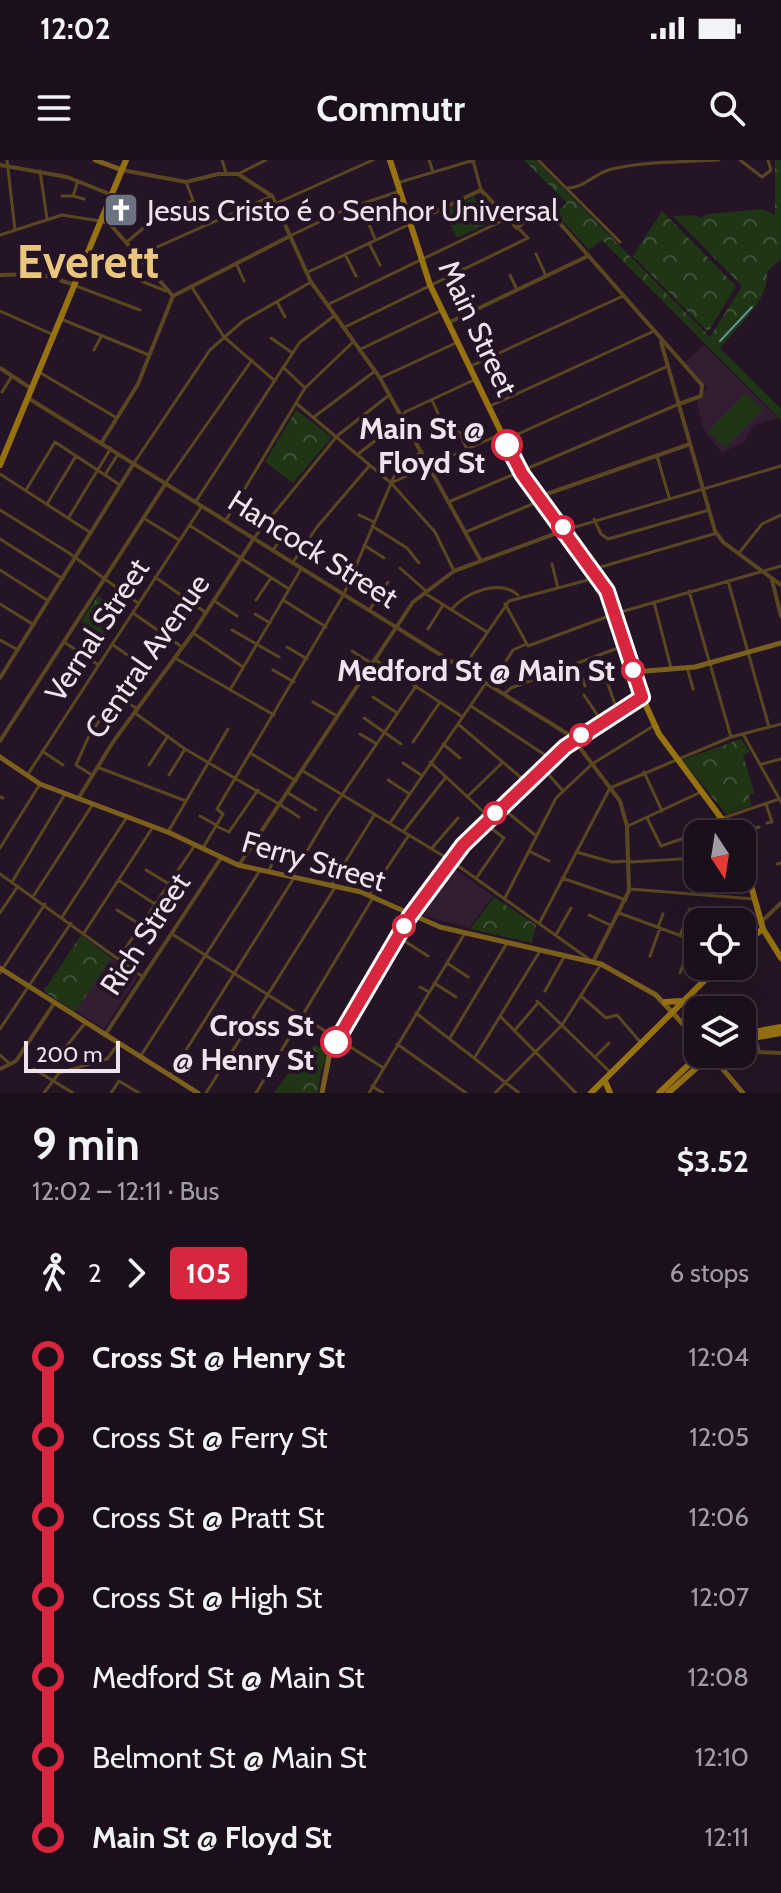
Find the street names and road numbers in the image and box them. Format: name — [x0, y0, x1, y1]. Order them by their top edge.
street label: Main Street — [430, 254, 526, 402]
street label: Hancock Street — [221, 482, 405, 616]
street label: Vernal Street — [37, 551, 157, 709]
street label: Central Avenue — [77, 566, 217, 746]
street label: Ferry Street — [238, 823, 390, 899]
street label: Rich Street — [92, 866, 198, 1002]

